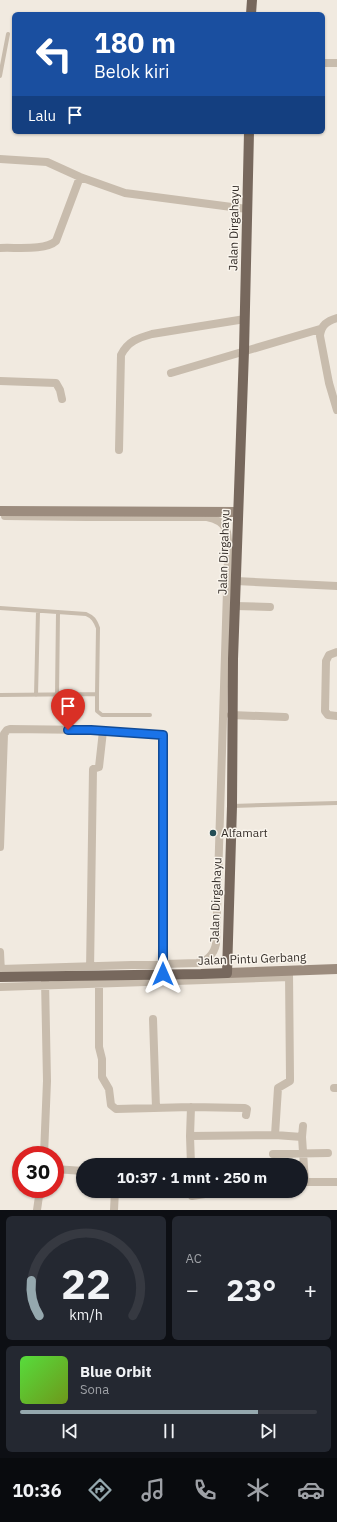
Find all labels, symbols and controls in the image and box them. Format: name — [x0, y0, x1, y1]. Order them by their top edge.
text: 180 m — [94, 24, 176, 61]
icon: left — [28, 28, 80, 80]
text: Belok kiri — [94, 60, 169, 83]
icon: arrive — [64, 104, 86, 126]
text: Lalu — [28, 106, 56, 125]
street label: Jalan Dirgahayu — [225, 185, 242, 271]
street label: Jalan Dirgahayu — [215, 509, 232, 595]
pin — [51, 689, 85, 730]
icon: arrive — [57, 695, 79, 717]
place label: Alfamart — [221, 825, 268, 840]
marker: Alfamart — [208, 828, 218, 838]
street label: Jalan Dirgahayu — [207, 857, 224, 943]
street label: Jalan Pintu Gerbang — [197, 949, 307, 968]
position arrow — [142, 953, 184, 995]
speed limit sign: 30 — [12, 1146, 64, 1198]
text: 10:37 · 1 mnt · 250 m — [117, 1168, 267, 1187]
text: AC — [186, 1250, 202, 1267]
text: 22 — [61, 1256, 111, 1310]
text: 23° — [226, 1270, 276, 1309]
text: − — [186, 1275, 199, 1304]
text: + — [304, 1275, 317, 1304]
text: km/h — [69, 1305, 103, 1324]
text: Blue Orbit — [80, 1362, 151, 1381]
text: Sona — [80, 1381, 109, 1398]
icon: previous — [59, 1420, 81, 1442]
icon: pause — [158, 1420, 180, 1442]
icon: next — [257, 1420, 279, 1442]
icon: directions — [86, 1476, 114, 1504]
icon: music — [139, 1476, 167, 1504]
icon: phone — [191, 1476, 219, 1504]
icon: climate — [244, 1476, 272, 1504]
icon: car — [297, 1476, 325, 1504]
text: 10:36 — [12, 1479, 61, 1502]

